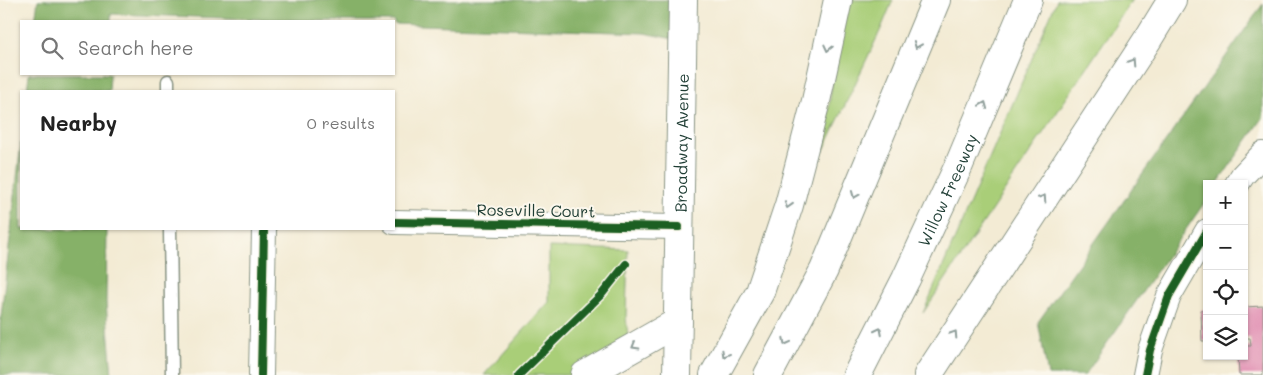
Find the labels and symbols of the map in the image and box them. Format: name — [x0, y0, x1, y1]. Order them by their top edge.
one-way arrow — [913, 40, 924, 49]
one-way arrow — [823, 43, 834, 52]
one-way arrow — [1126, 59, 1136, 68]
street label: Broadway Avenue — [669, 73, 692, 213]
one-way arrow — [978, 101, 988, 109]
street label: Willow Freeway — [912, 130, 982, 250]
one-way arrow — [851, 190, 862, 199]
one-way arrow — [1037, 195, 1047, 204]
street label: Roseville Court — [477, 198, 595, 222]
one-way arrow — [784, 201, 794, 209]
one-way arrow — [873, 328, 883, 337]
one-way arrow — [948, 331, 958, 340]
one-way arrow — [782, 337, 792, 346]
one-way arrow — [632, 339, 641, 349]
one-way arrow — [721, 349, 731, 358]

